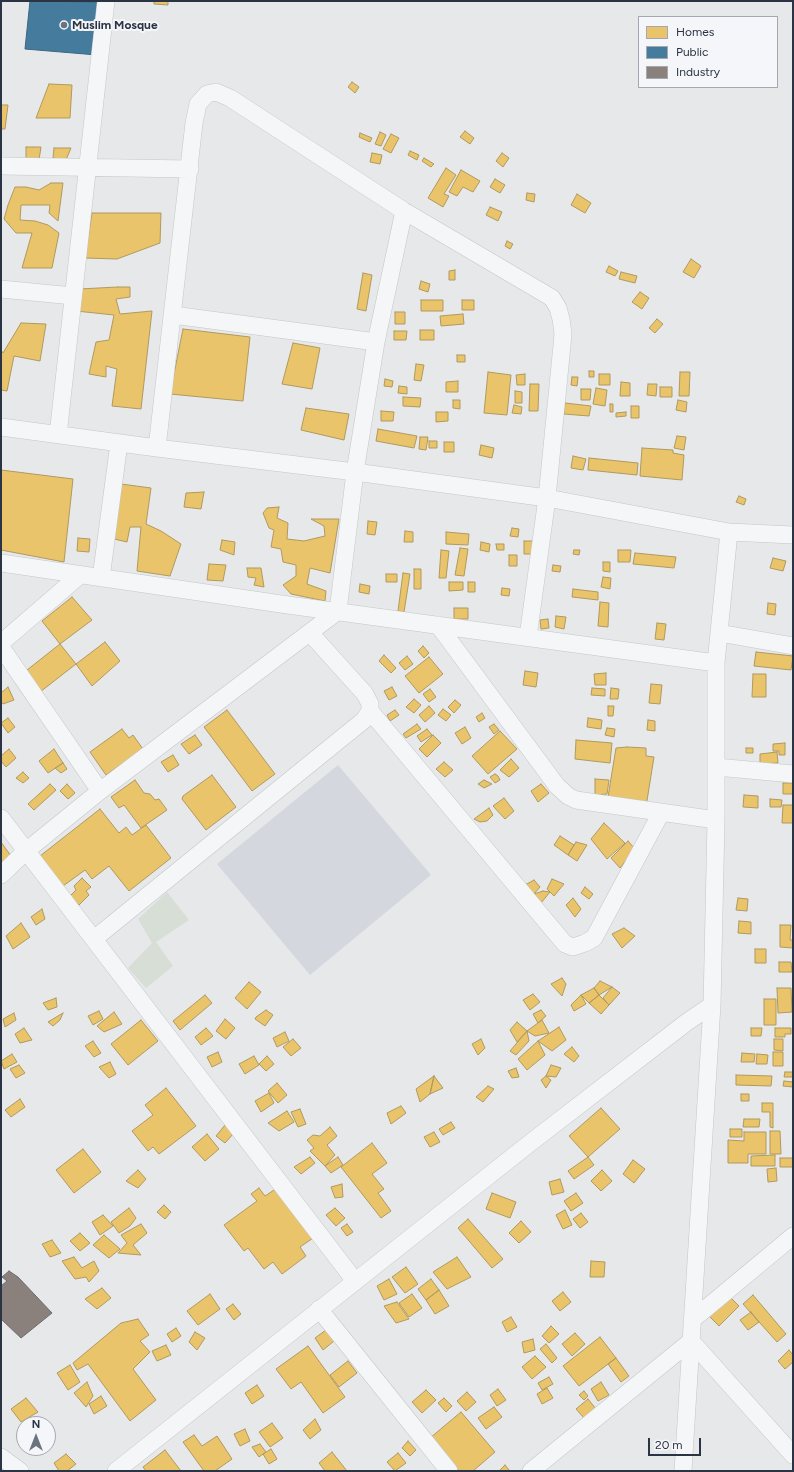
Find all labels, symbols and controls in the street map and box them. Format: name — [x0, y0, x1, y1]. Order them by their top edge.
legend — [638, 16, 778, 88]
place label: Muslim Mosque — [72, 18, 158, 32]
marker: Muslim Mosque — [59, 20, 69, 30]
text: Homes — [676, 25, 714, 39]
text: Public — [676, 45, 709, 59]
text: Industry — [676, 65, 720, 79]
north arrow — [16, 1416, 56, 1456]
text: N — [32, 1418, 40, 1431]
scale bar — [650, 1430, 703, 1456]
text: 20 m — [655, 1438, 683, 1452]

